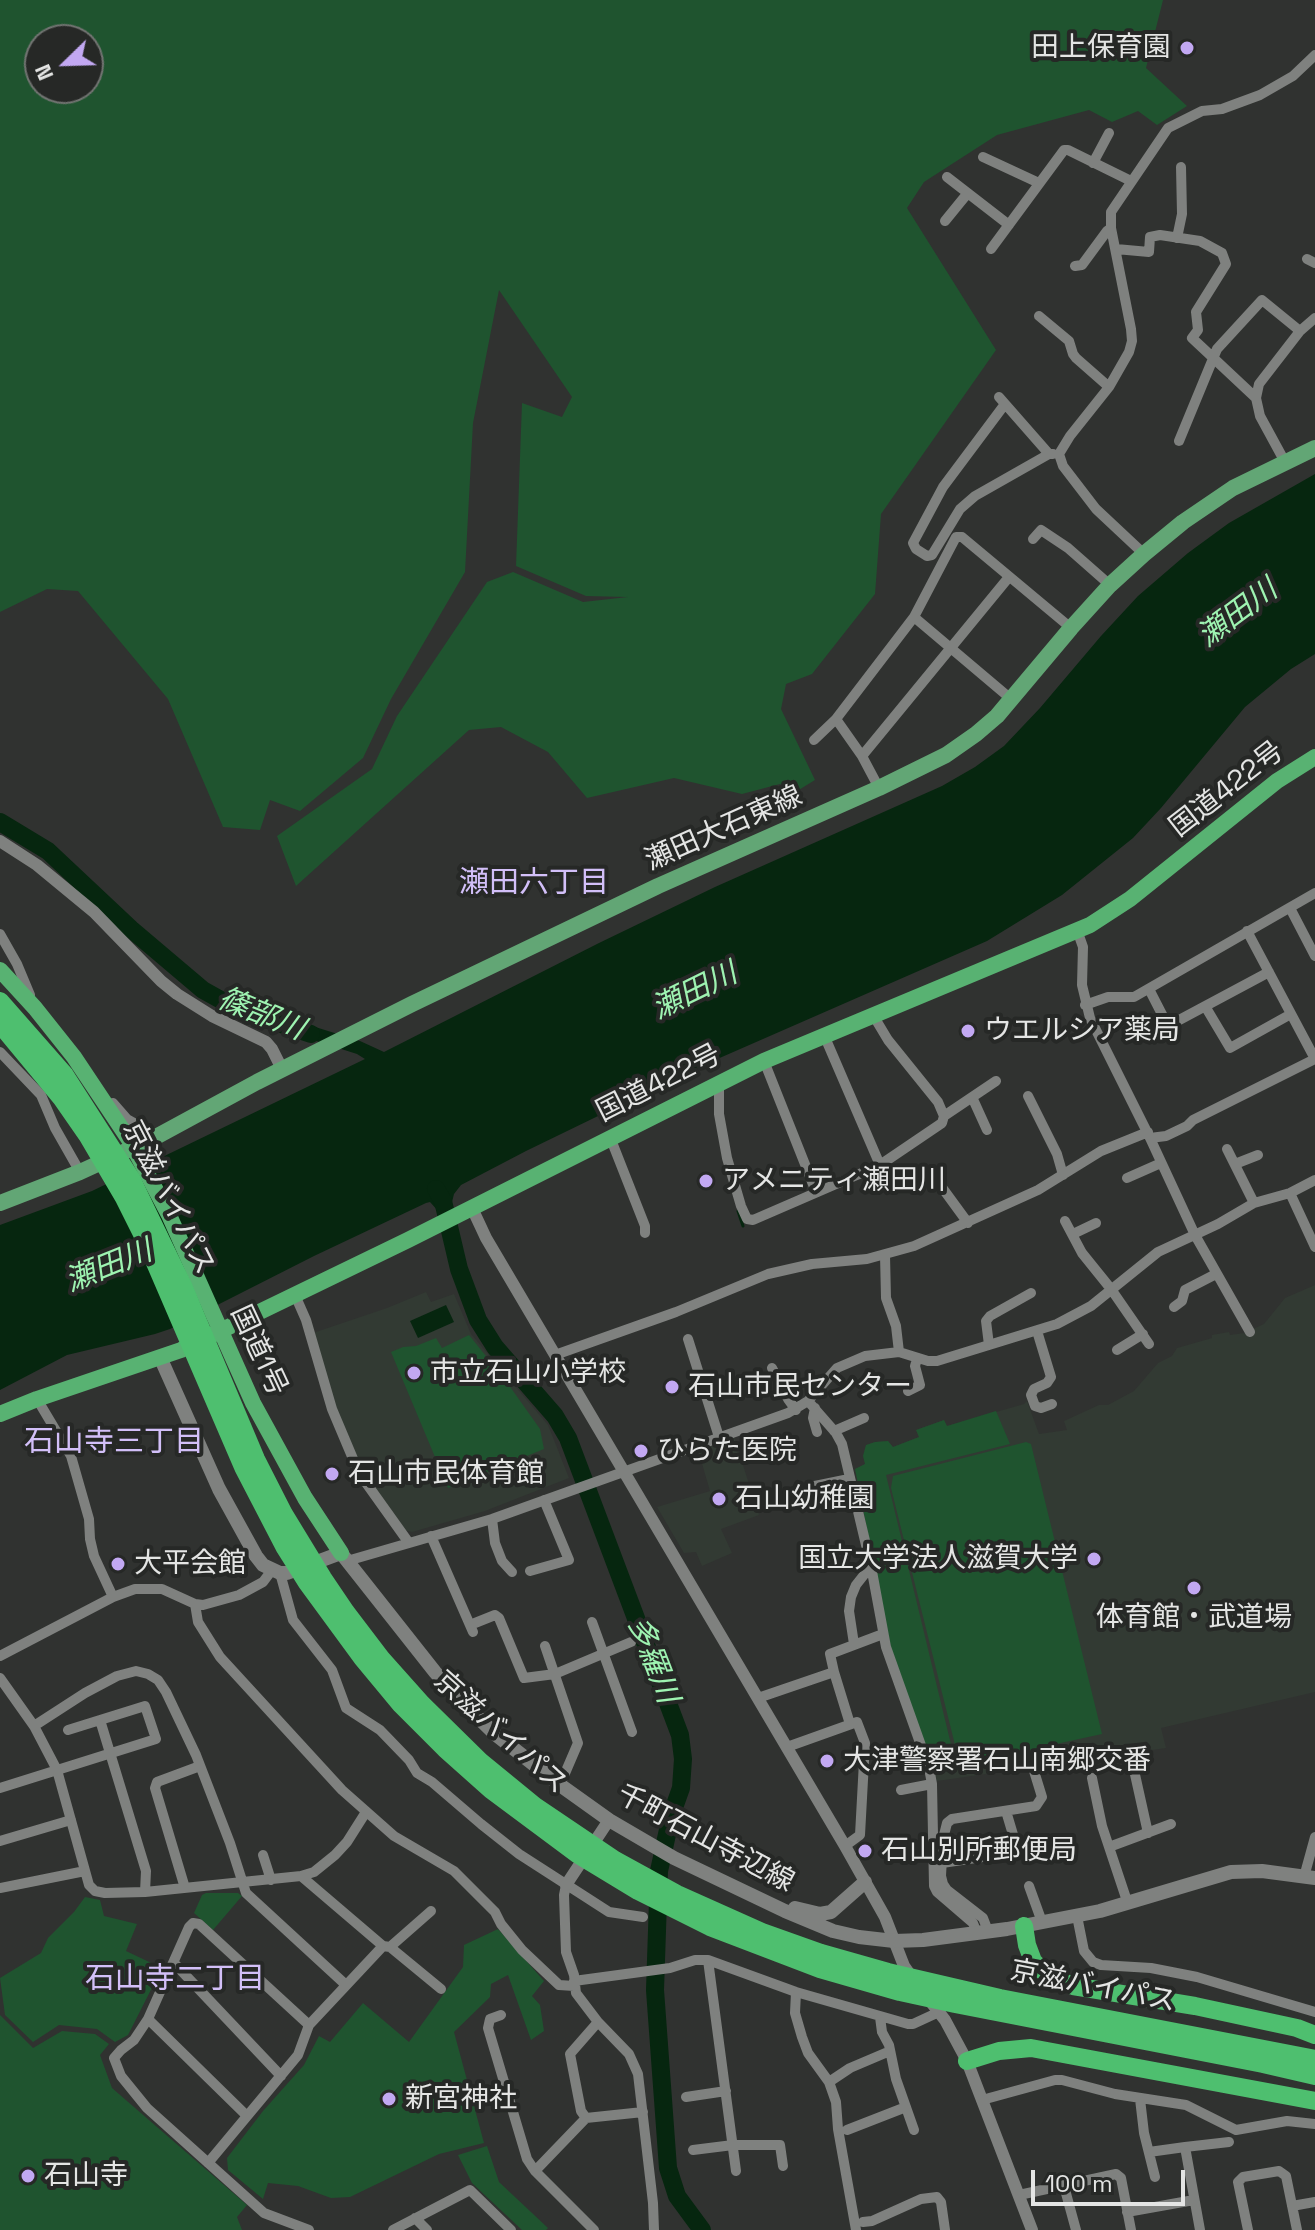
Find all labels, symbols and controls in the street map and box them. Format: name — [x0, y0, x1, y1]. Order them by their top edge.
north arrow — [24, 24, 104, 104]
place label: 田上保育園 — [1031, 31, 1171, 65]
marker: 田上保育園 — [1178, 39, 1196, 57]
text: N — [28, 60, 60, 85]
water label: 瀬田川 — [1191, 573, 1285, 655]
street label: 国道422号 — [1163, 735, 1291, 845]
street label: 瀬田大石東線 — [640, 779, 808, 879]
district label: 瀬田六丁目 — [459, 866, 609, 902]
water label: 瀬田川 — [647, 956, 743, 1028]
water label: 篠部川 — [213, 981, 309, 1049]
place label: ウエルシア薬局 — [984, 1014, 1180, 1048]
marker: ウエルシア薬局 — [959, 1022, 977, 1040]
street label: 国道422号 — [591, 1038, 727, 1130]
street label: 京滋バイパス — [115, 1116, 221, 1280]
place label: アメニティ瀬田川 — [722, 1164, 946, 1198]
marker: アメニティ瀬田川 — [697, 1172, 715, 1190]
water label: 瀬田川 — [61, 1233, 157, 1301]
street label: 国道1号 — [223, 1301, 293, 1401]
place label: 市立石山小学校 — [430, 1356, 626, 1390]
marker: 市立石山小学校 — [405, 1364, 423, 1382]
place label: 石山市民センター — [688, 1370, 912, 1404]
marker: 石山市民センター — [663, 1378, 681, 1396]
district label: 石山寺三丁目 — [24, 1425, 204, 1461]
place label: ひらた医院 — [657, 1434, 797, 1468]
marker: ひらた医院 — [632, 1442, 650, 1460]
place label: 石山市民体育館 — [348, 1457, 544, 1491]
marker: 石山市民体育館 — [323, 1465, 341, 1483]
place label: 石山幼稚園 — [735, 1482, 875, 1516]
marker: 石山幼稚園 — [710, 1490, 728, 1508]
place label: 国立大学法人滋賀大学 — [798, 1542, 1078, 1576]
place label: 大平会館 — [134, 1547, 246, 1581]
marker: 国立大学法人滋賀大学 — [1085, 1550, 1103, 1568]
marker: 大平会館 — [109, 1555, 127, 1573]
marker: 体育館・武道場 — [1185, 1579, 1203, 1597]
place label: 体育館・武道場 — [1096, 1601, 1292, 1635]
water label: 多羅川 — [619, 1612, 685, 1708]
street label: 京滋バイパス — [426, 1664, 574, 1802]
place label: 大津警察署石山南郷交番 — [843, 1744, 1151, 1778]
marker: 大津警察署石山南郷交番 — [818, 1752, 836, 1770]
street label: 千町石山寺辺線 — [611, 1778, 799, 1900]
place label: 石山別所郵便局 — [881, 1834, 1077, 1868]
marker: 石山別所郵便局 — [856, 1842, 874, 1860]
street label: 京滋バイパス — [1007, 1954, 1179, 2020]
district label: 石山寺二丁目 — [85, 1962, 265, 1998]
place label: 新宮神社 — [405, 2082, 517, 2116]
marker: 新宮神社 — [380, 2090, 398, 2108]
scale bar — [1035, 2154, 1189, 2204]
place label: 石山寺 — [44, 2159, 128, 2193]
marker: 石山寺 — [19, 2167, 37, 2185]
text: 100 m — [1045, 2168, 1113, 2199]

